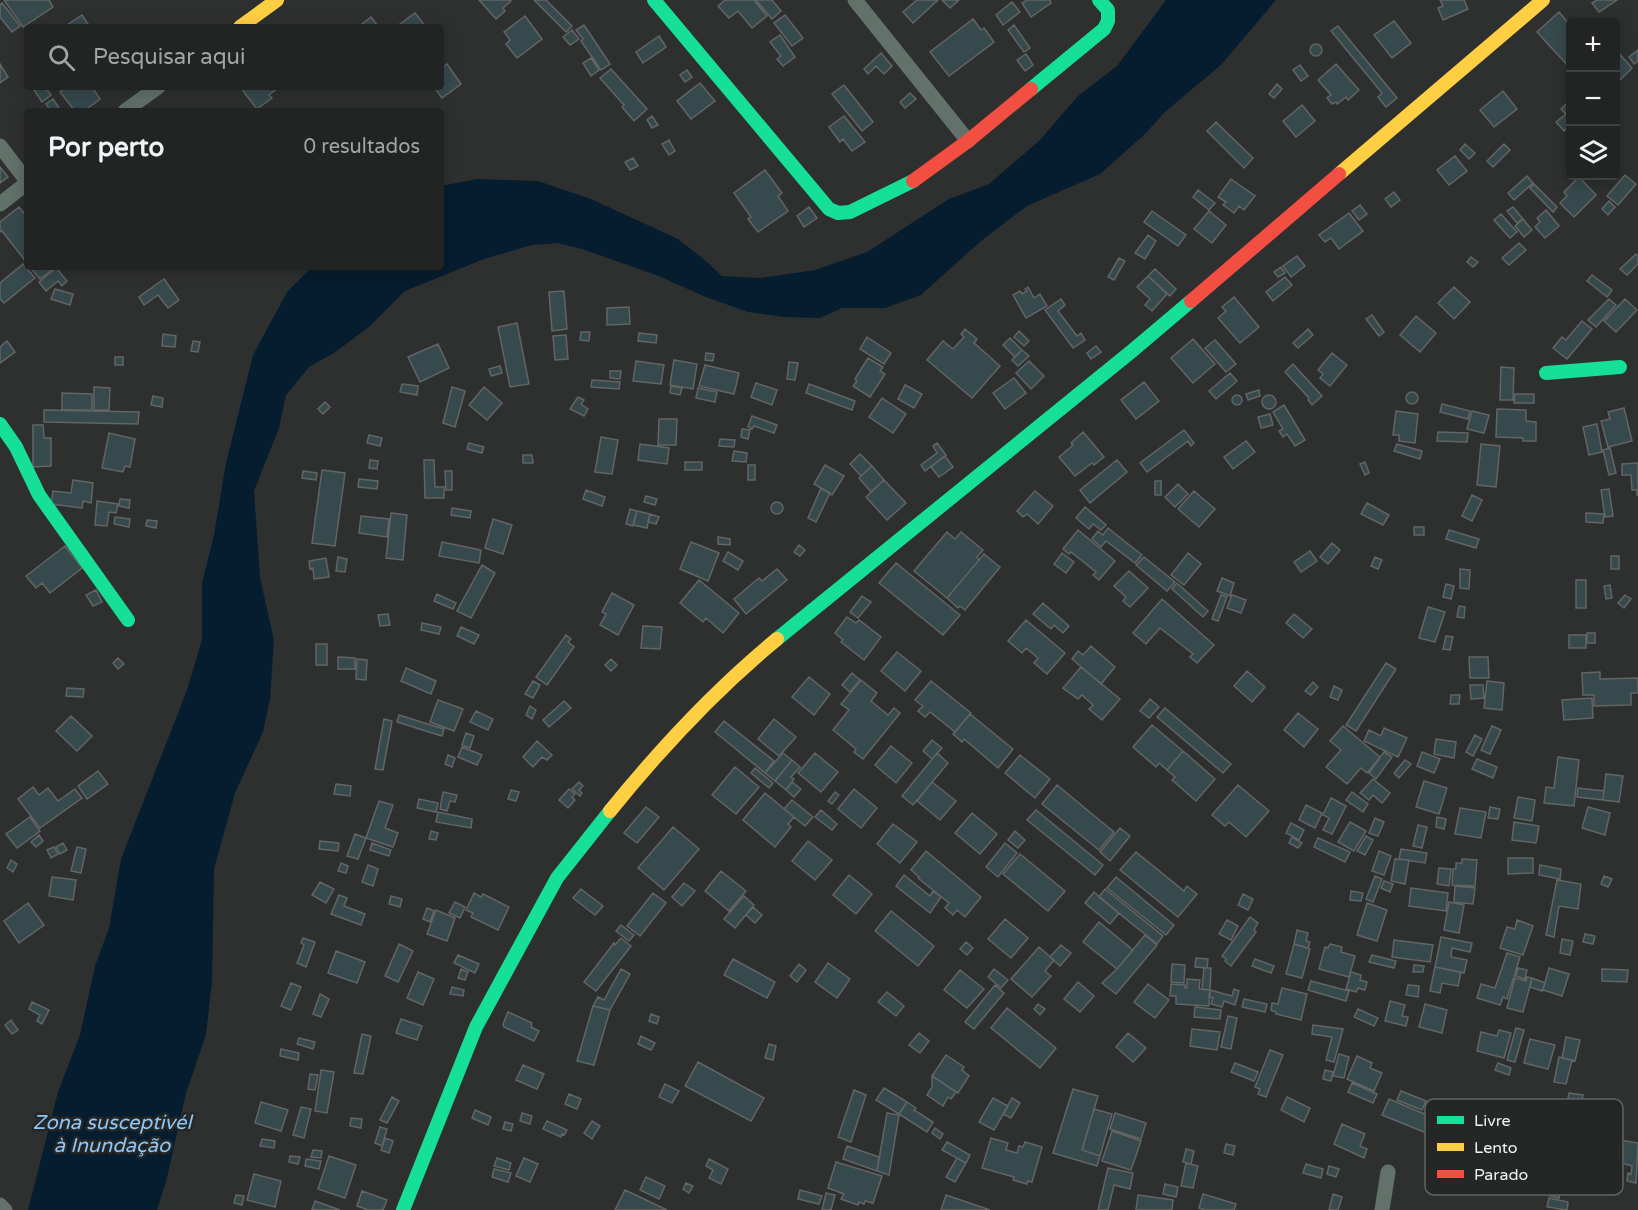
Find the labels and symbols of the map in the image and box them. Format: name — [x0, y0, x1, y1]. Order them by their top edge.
legend — [1425, 1099, 1623, 1195]
water label: Zona susceptivél à Inundação — [33, 1111, 193, 1158]
text: Livre — [1474, 1111, 1511, 1131]
text: Lento — [1474, 1138, 1518, 1158]
text: Parado — [1474, 1165, 1528, 1185]

